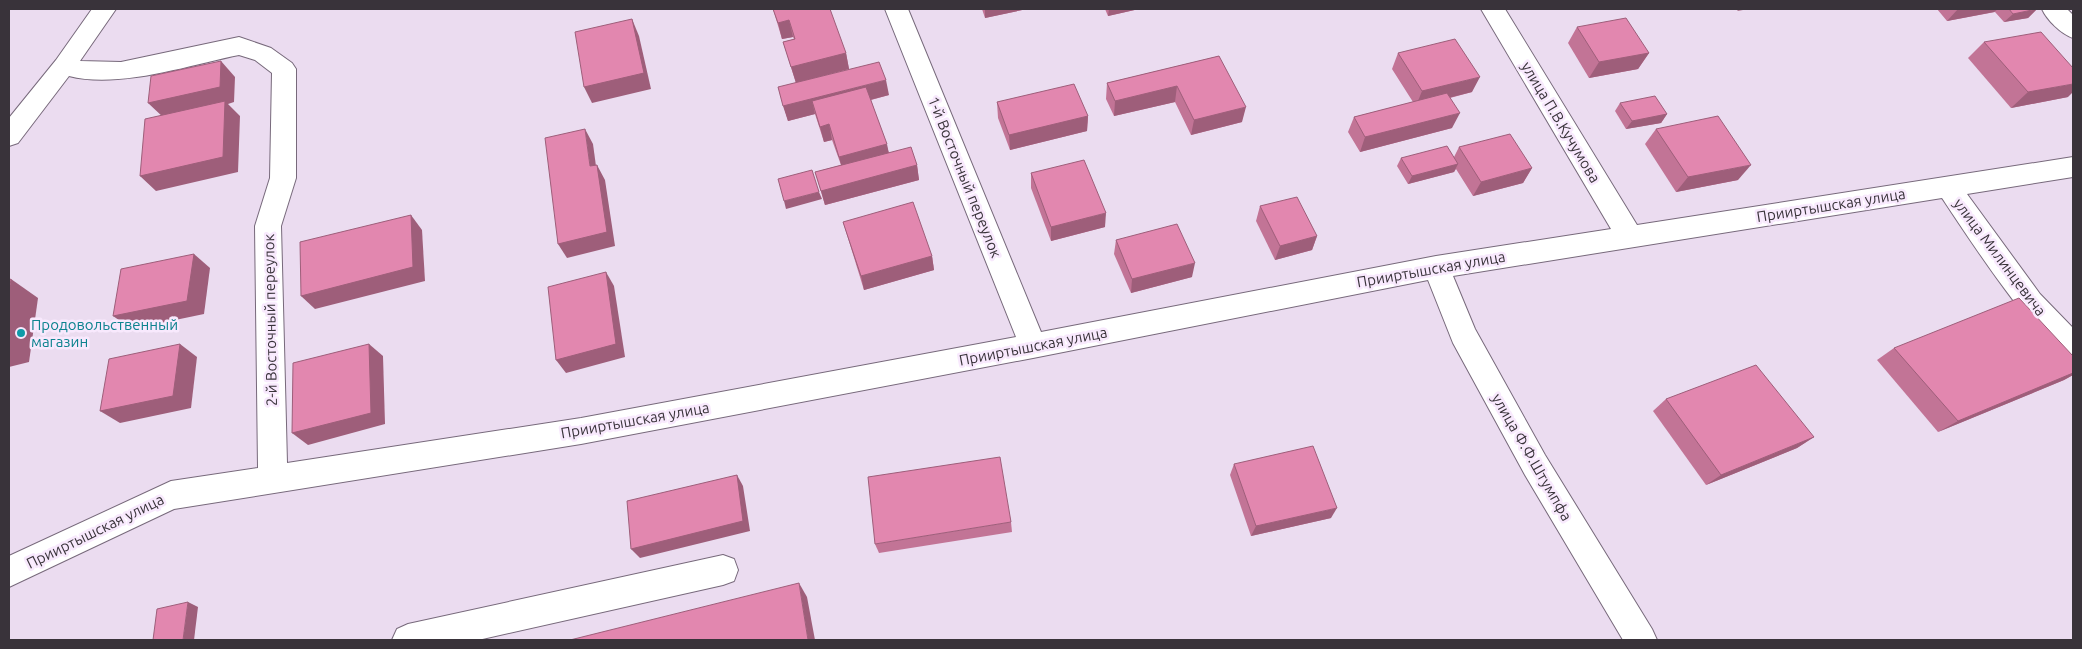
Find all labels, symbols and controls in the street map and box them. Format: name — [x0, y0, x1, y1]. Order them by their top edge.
street label: улица П.В.Кучумова — [1518, 58, 1604, 186]
street label: 1-й Восточный переулок — [925, 94, 1005, 260]
street label: Прииртышская улица — [1755, 185, 1907, 225]
street label: улица Милинцевича — [1950, 195, 2050, 319]
street label: 2-й Восточный переулок — [260, 233, 280, 406]
street label: Прииртышская улица — [1355, 248, 1507, 290]
place label: Продовольственный магазин — [31, 316, 178, 350]
street label: Прииртышская улица — [957, 323, 1109, 369]
marker: Продовольственный магазин — [15, 327, 27, 339]
street label: улица Ф.Ф.Штумпфа — [1489, 390, 1575, 524]
street label: Прииртышская улица — [559, 399, 711, 441]
street label: Прииртышская улица — [24, 490, 166, 572]

